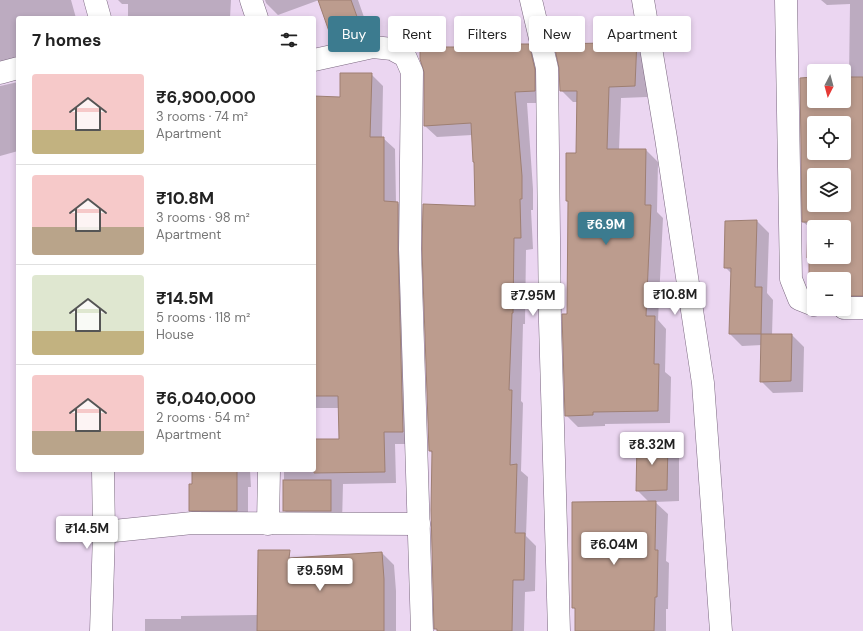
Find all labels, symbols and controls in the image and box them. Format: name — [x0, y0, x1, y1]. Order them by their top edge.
chip: Buy — [328, 16, 380, 52]
chip: Rent — [388, 16, 446, 52]
chip: Filters — [454, 16, 521, 52]
chip: New — [529, 16, 585, 52]
chip: Apartment — [593, 16, 691, 52]
text: 7 homes — [32, 29, 101, 51]
icon: filters — [278, 29, 300, 51]
north arrow — [807, 64, 851, 108]
map controls — [807, 64, 851, 316]
text: ₹6,900,000 — [156, 86, 256, 108]
icon: home — [64, 90, 112, 138]
text: 3 rooms · 74 m² — [156, 108, 248, 125]
button: locate — [807, 116, 851, 160]
text: Apartment — [156, 125, 221, 142]
button: layers — [807, 168, 851, 212]
text: ₹10.8M — [156, 187, 214, 209]
icon: home — [64, 191, 112, 239]
text: 3 rooms · 98 m² — [156, 209, 250, 226]
pin: ₹6.9M — [578, 212, 634, 246]
text: ₹6.9M — [587, 216, 625, 233]
button: + — [807, 220, 851, 264]
text: Apartment — [156, 226, 221, 243]
button: − — [807, 272, 851, 316]
pin: ₹10.8M — [642, 282, 708, 316]
pin: ₹7.95M — [500, 283, 566, 317]
text: ₹10.8M — [653, 286, 697, 303]
text: ₹14.5M — [156, 287, 214, 309]
text: ₹7.95M — [511, 287, 555, 304]
icon: home — [64, 291, 112, 339]
text: 5 rooms · 118 m² — [156, 309, 250, 326]
text: House — [156, 326, 194, 343]
text: ₹6,040,000 — [156, 387, 256, 409]
icon: home — [64, 391, 112, 439]
text: 2 rooms · 54 m² — [156, 409, 250, 426]
text: Apartment — [156, 426, 221, 443]
pin: ₹8.32M — [619, 432, 685, 466]
text: ₹8.32M — [629, 436, 675, 453]
pin: ₹14.5M — [54, 516, 120, 550]
text: ₹14.5M — [65, 520, 109, 537]
pin: ₹6.04M — [581, 532, 647, 566]
text: ₹6.04M — [590, 536, 638, 553]
pin: ₹9.59M — [287, 558, 353, 592]
text: ₹9.59M — [297, 562, 343, 579]

